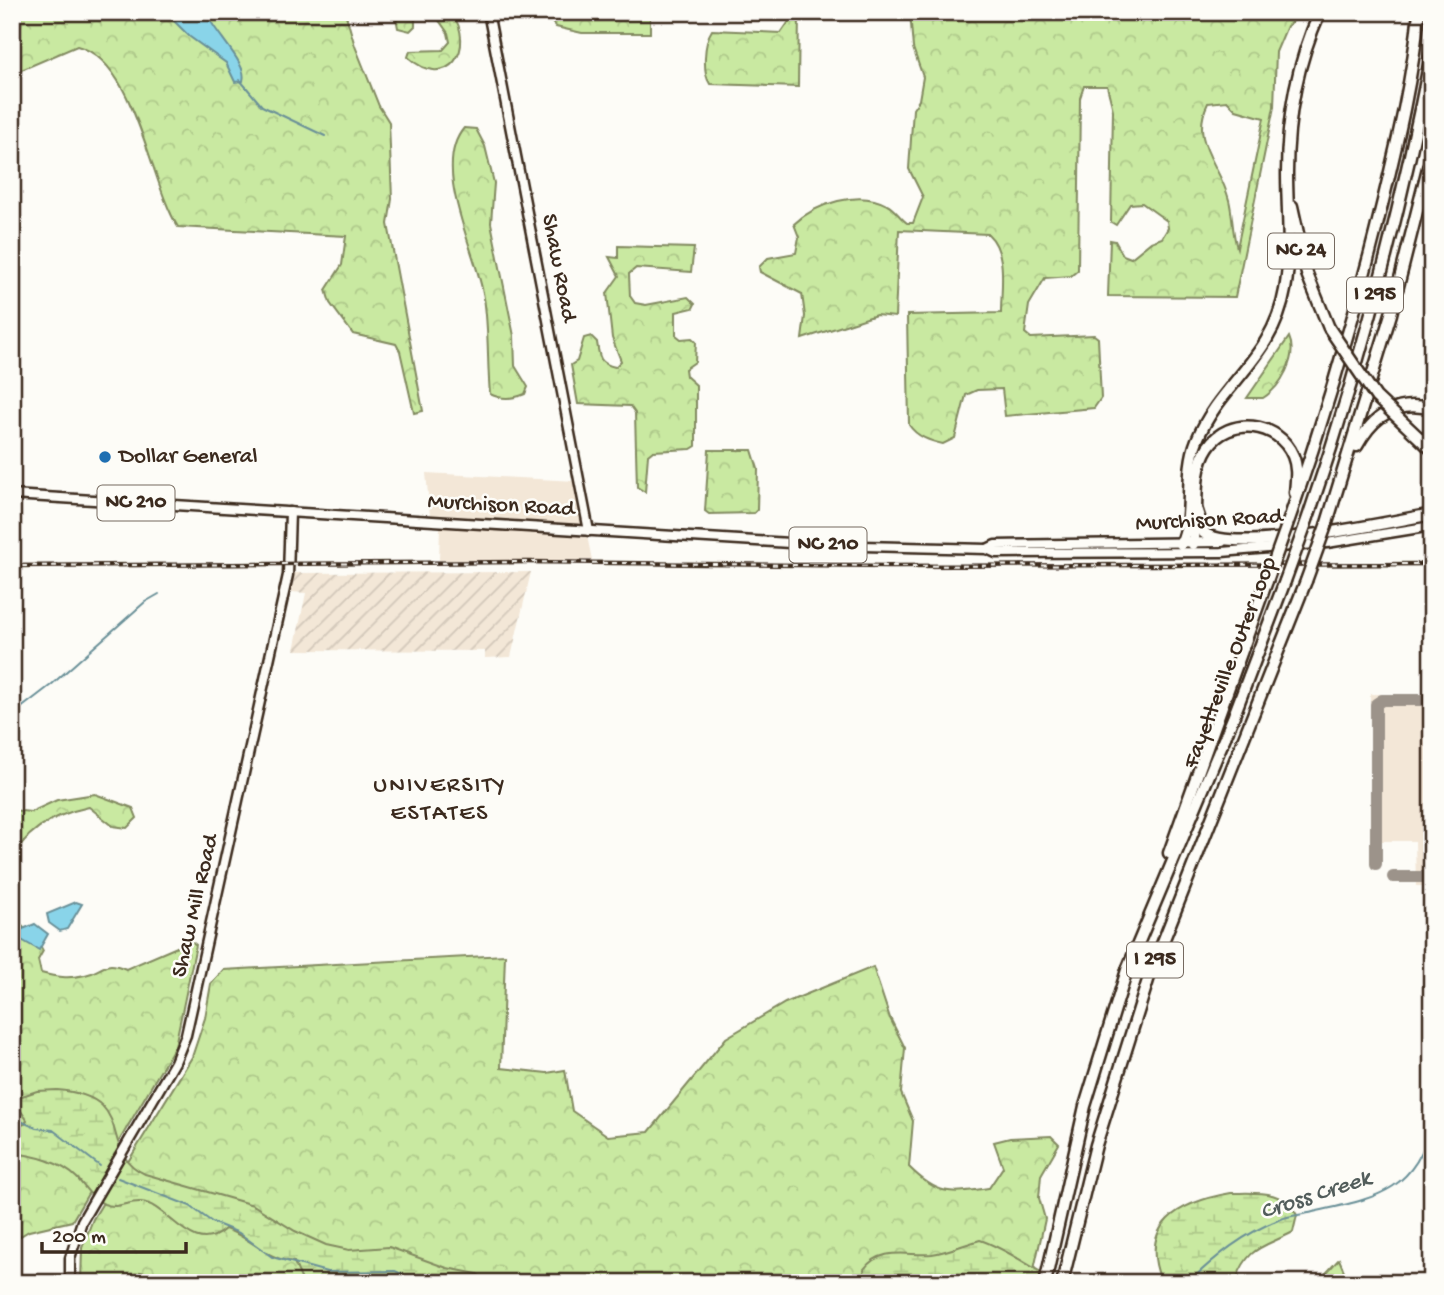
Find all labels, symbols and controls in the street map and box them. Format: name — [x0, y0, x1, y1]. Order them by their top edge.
street label: Shaw Road — [534, 212, 582, 326]
road number: NC 24 — [1268, 233, 1334, 268]
road number: I 295 — [1347, 278, 1403, 312]
place label: Dollar General — [117, 444, 258, 471]
marker: Dollar General — [97, 449, 113, 465]
road number: NC 210 — [97, 486, 174, 520]
street label: Murchison Road — [427, 489, 577, 523]
street label: Murchison Road — [1135, 504, 1285, 538]
road number: NC 210 — [790, 528, 866, 562]
street label: Fayetteville Outer Loop — [1178, 554, 1284, 773]
district label: UNIVERSITY ESTATES — [373, 772, 507, 829]
street label: Shaw Mill Road — [166, 830, 226, 980]
road number: I 295 — [1127, 942, 1183, 978]
water label: Cross Creek — [1257, 1164, 1377, 1227]
scale bar — [42, 1211, 186, 1255]
text: 200 m — [52, 1226, 106, 1251]

